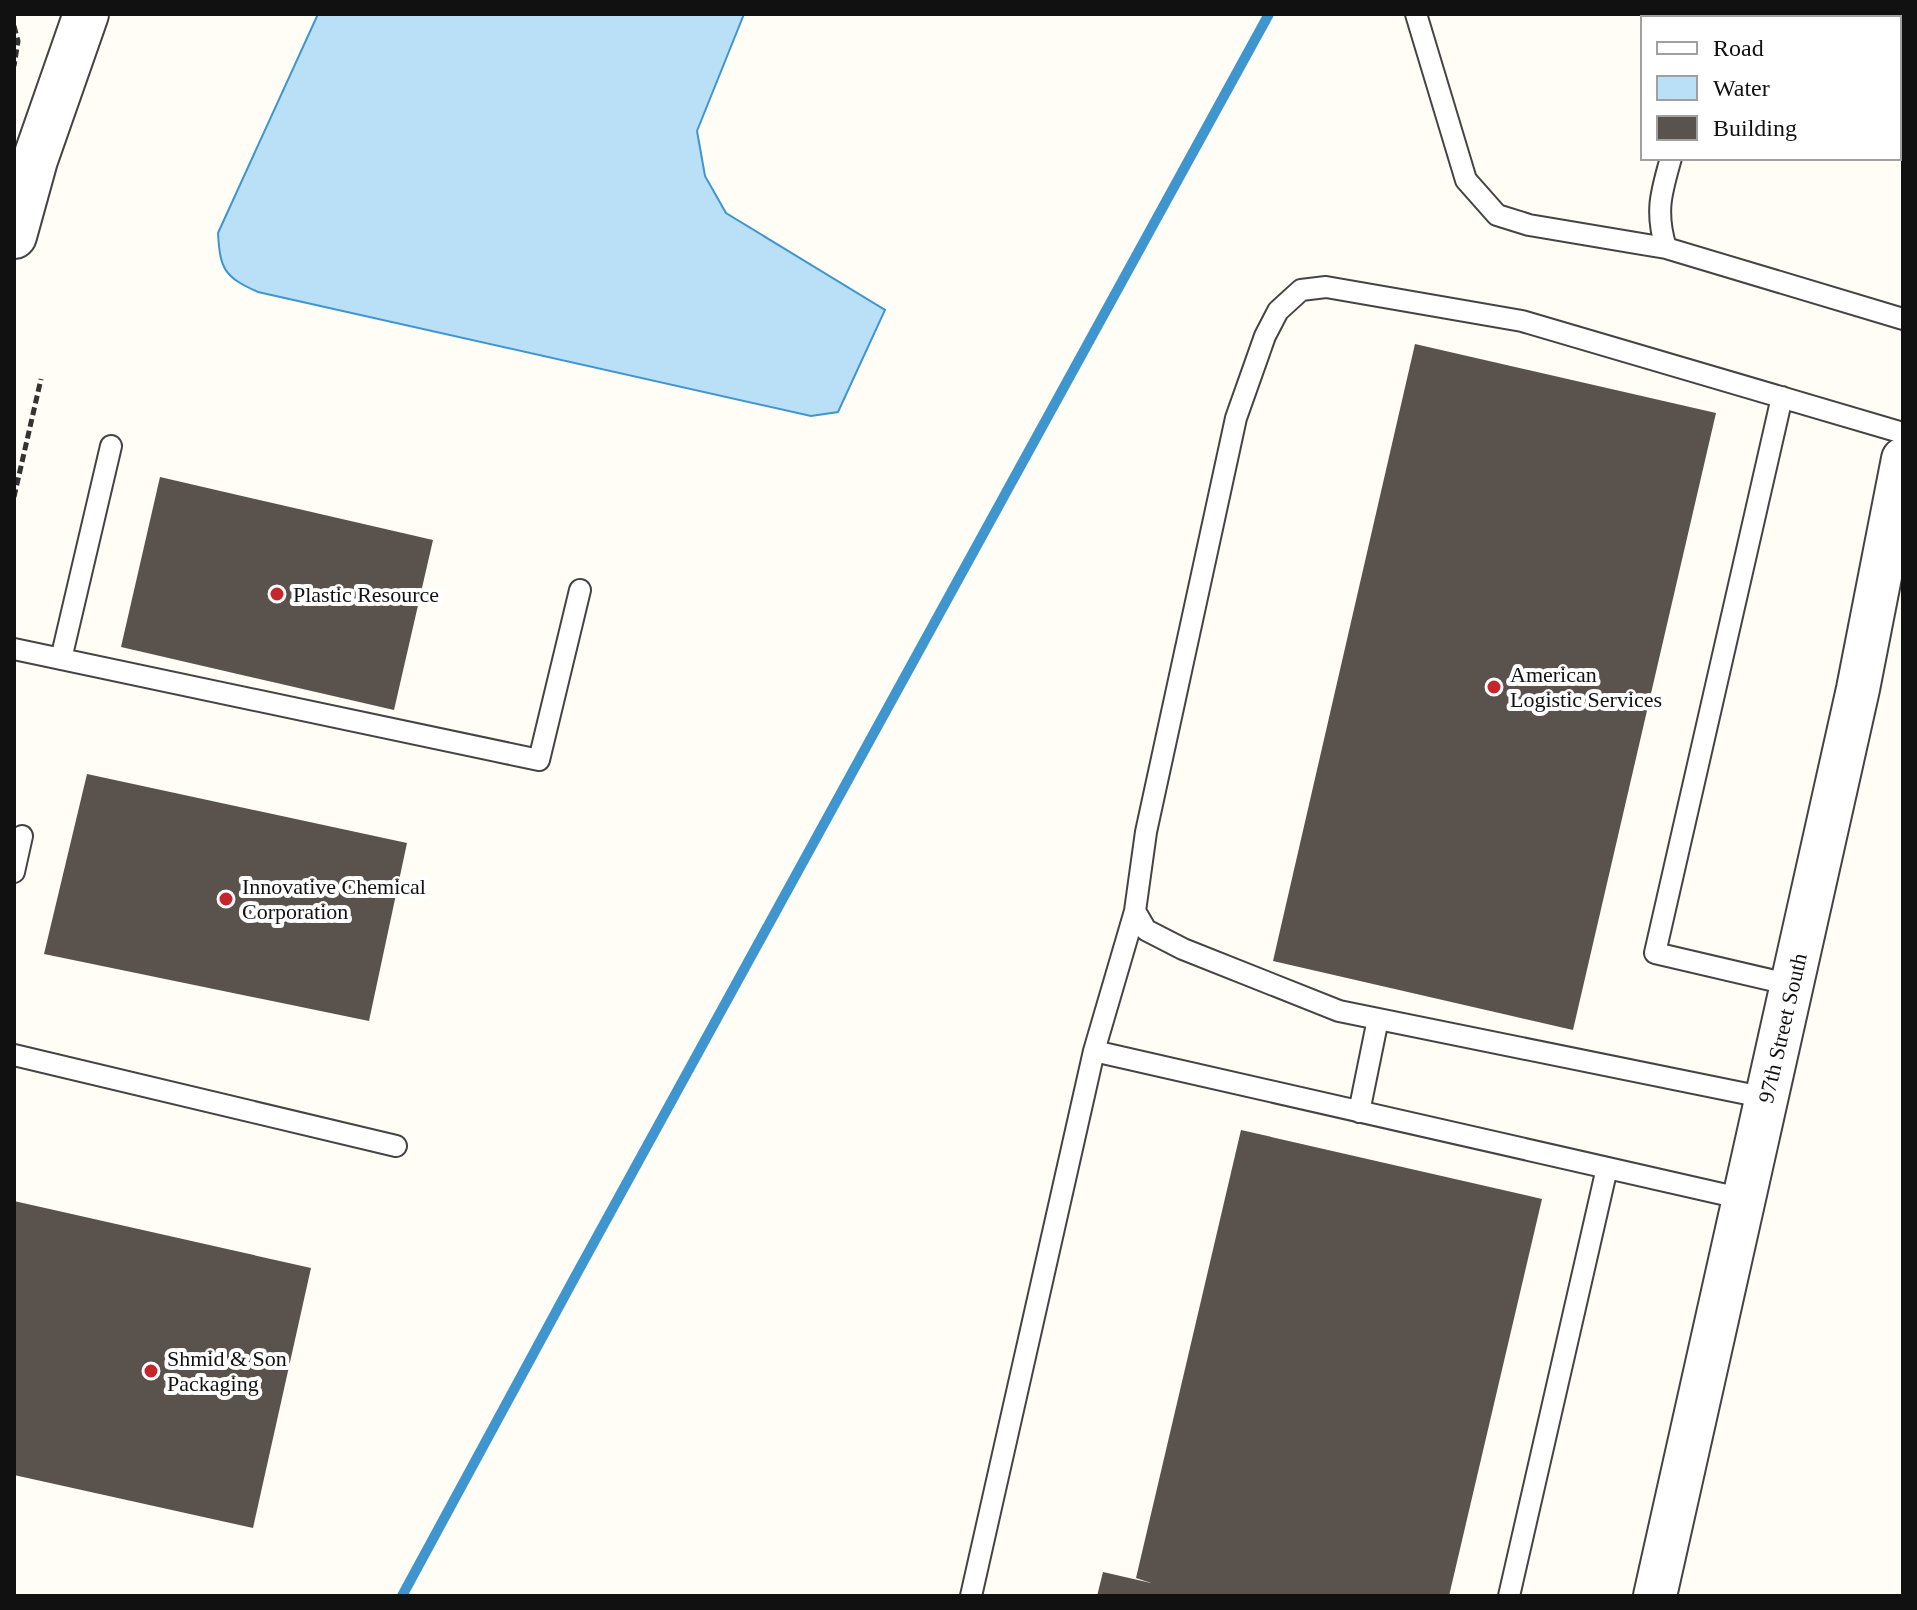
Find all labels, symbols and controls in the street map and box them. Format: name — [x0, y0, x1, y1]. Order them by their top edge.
legend — [1641, 16, 1901, 160]
text: Road — [1713, 35, 1764, 61]
text: Water — [1713, 75, 1770, 101]
text: Building — [1713, 115, 1797, 141]
place label: Plastic Resource — [293, 582, 439, 607]
marker: Plastic Resource — [268, 585, 286, 603]
place label: American Logistic Services — [1510, 662, 1662, 712]
marker: American Logistic Services — [1485, 678, 1503, 696]
place label: Innovative Chemical Corporation — [242, 874, 426, 924]
marker: Innovative Chemical Corporation — [217, 890, 235, 908]
street label: 97th Street South — [1753, 951, 1812, 1105]
place label: Shmid & Son Packaging — [167, 1346, 287, 1396]
marker: Shmid & Son Packaging — [142, 1362, 160, 1380]

